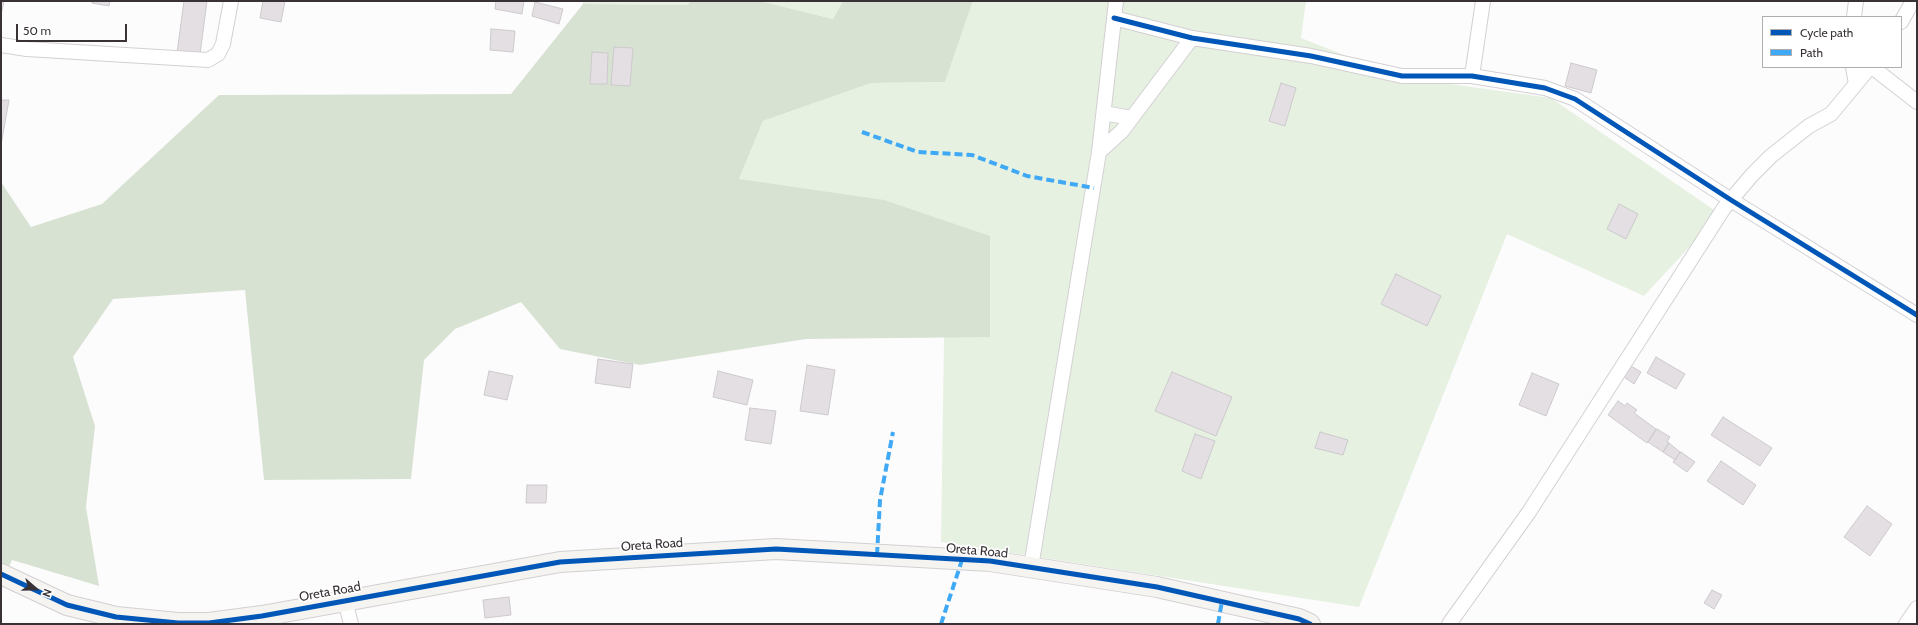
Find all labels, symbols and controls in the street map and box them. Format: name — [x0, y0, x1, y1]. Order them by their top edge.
scale bar — [18, 16, 129, 42]
legend — [1762, 16, 1902, 68]
text: 50 m — [23, 23, 51, 38]
text: Cycle path — [1800, 25, 1853, 40]
text: Path — [1800, 45, 1823, 60]
street label: Oreta Road — [620, 535, 684, 555]
street label: Oreta Road — [945, 541, 1009, 561]
north arrow — [16, 569, 56, 609]
street label: Oreta Road — [298, 579, 362, 605]
text: N — [39, 587, 55, 599]

